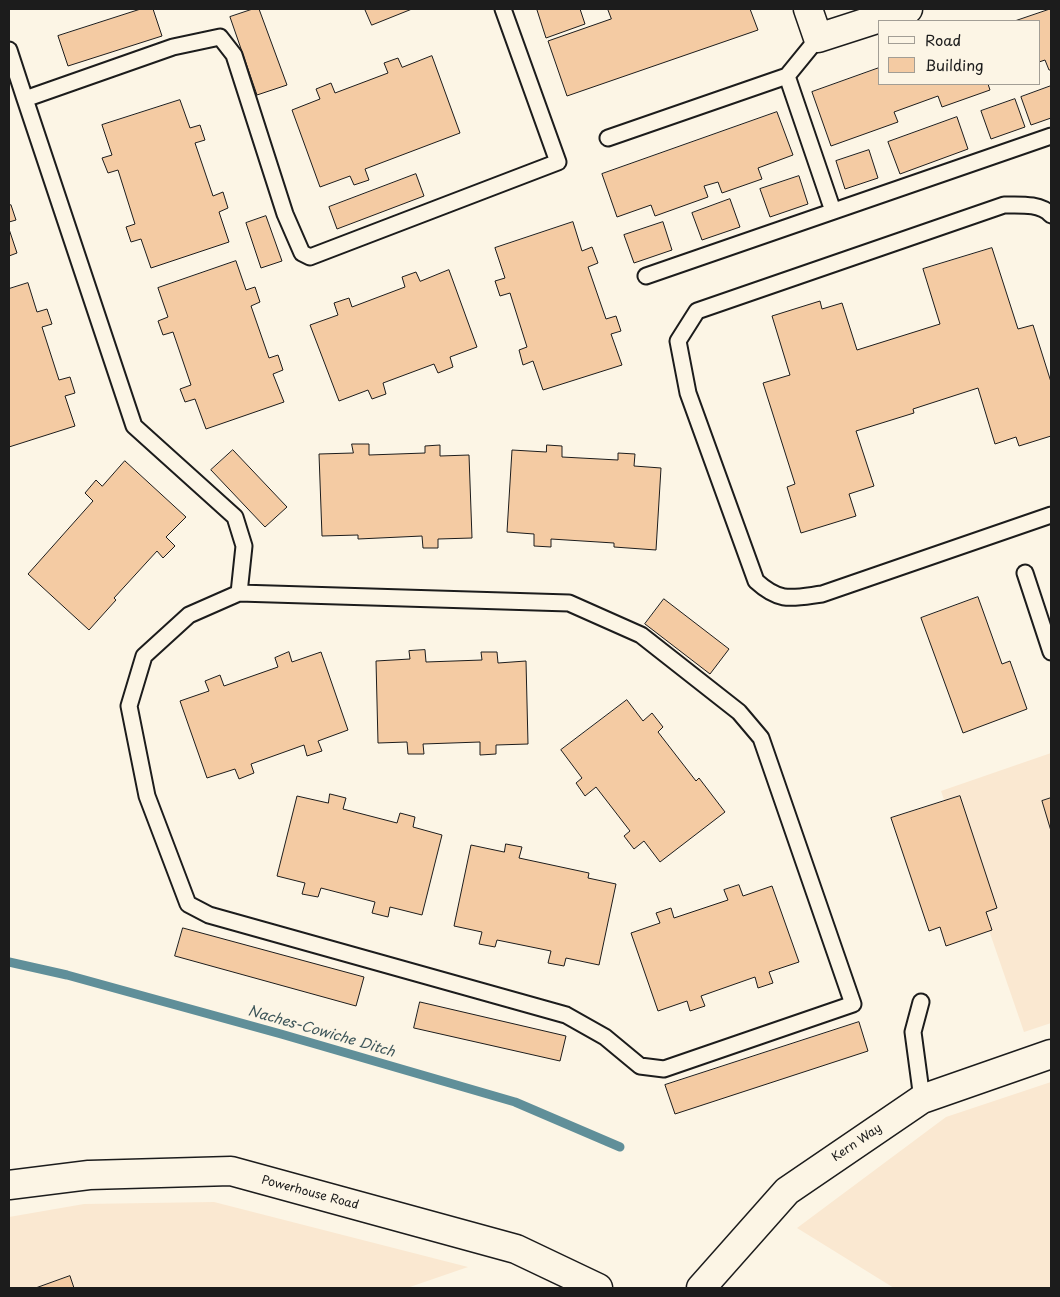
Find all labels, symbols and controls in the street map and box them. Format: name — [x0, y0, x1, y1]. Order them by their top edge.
legend — [878, 20, 1040, 85]
text: Road — [925, 28, 961, 51]
text: Building — [925, 53, 984, 76]
water label: Naches-Cowiche Ditch — [246, 1003, 396, 1061]
street label: Kern Way — [829, 1121, 885, 1165]
street label: Powerhouse Road — [260, 1173, 360, 1213]

